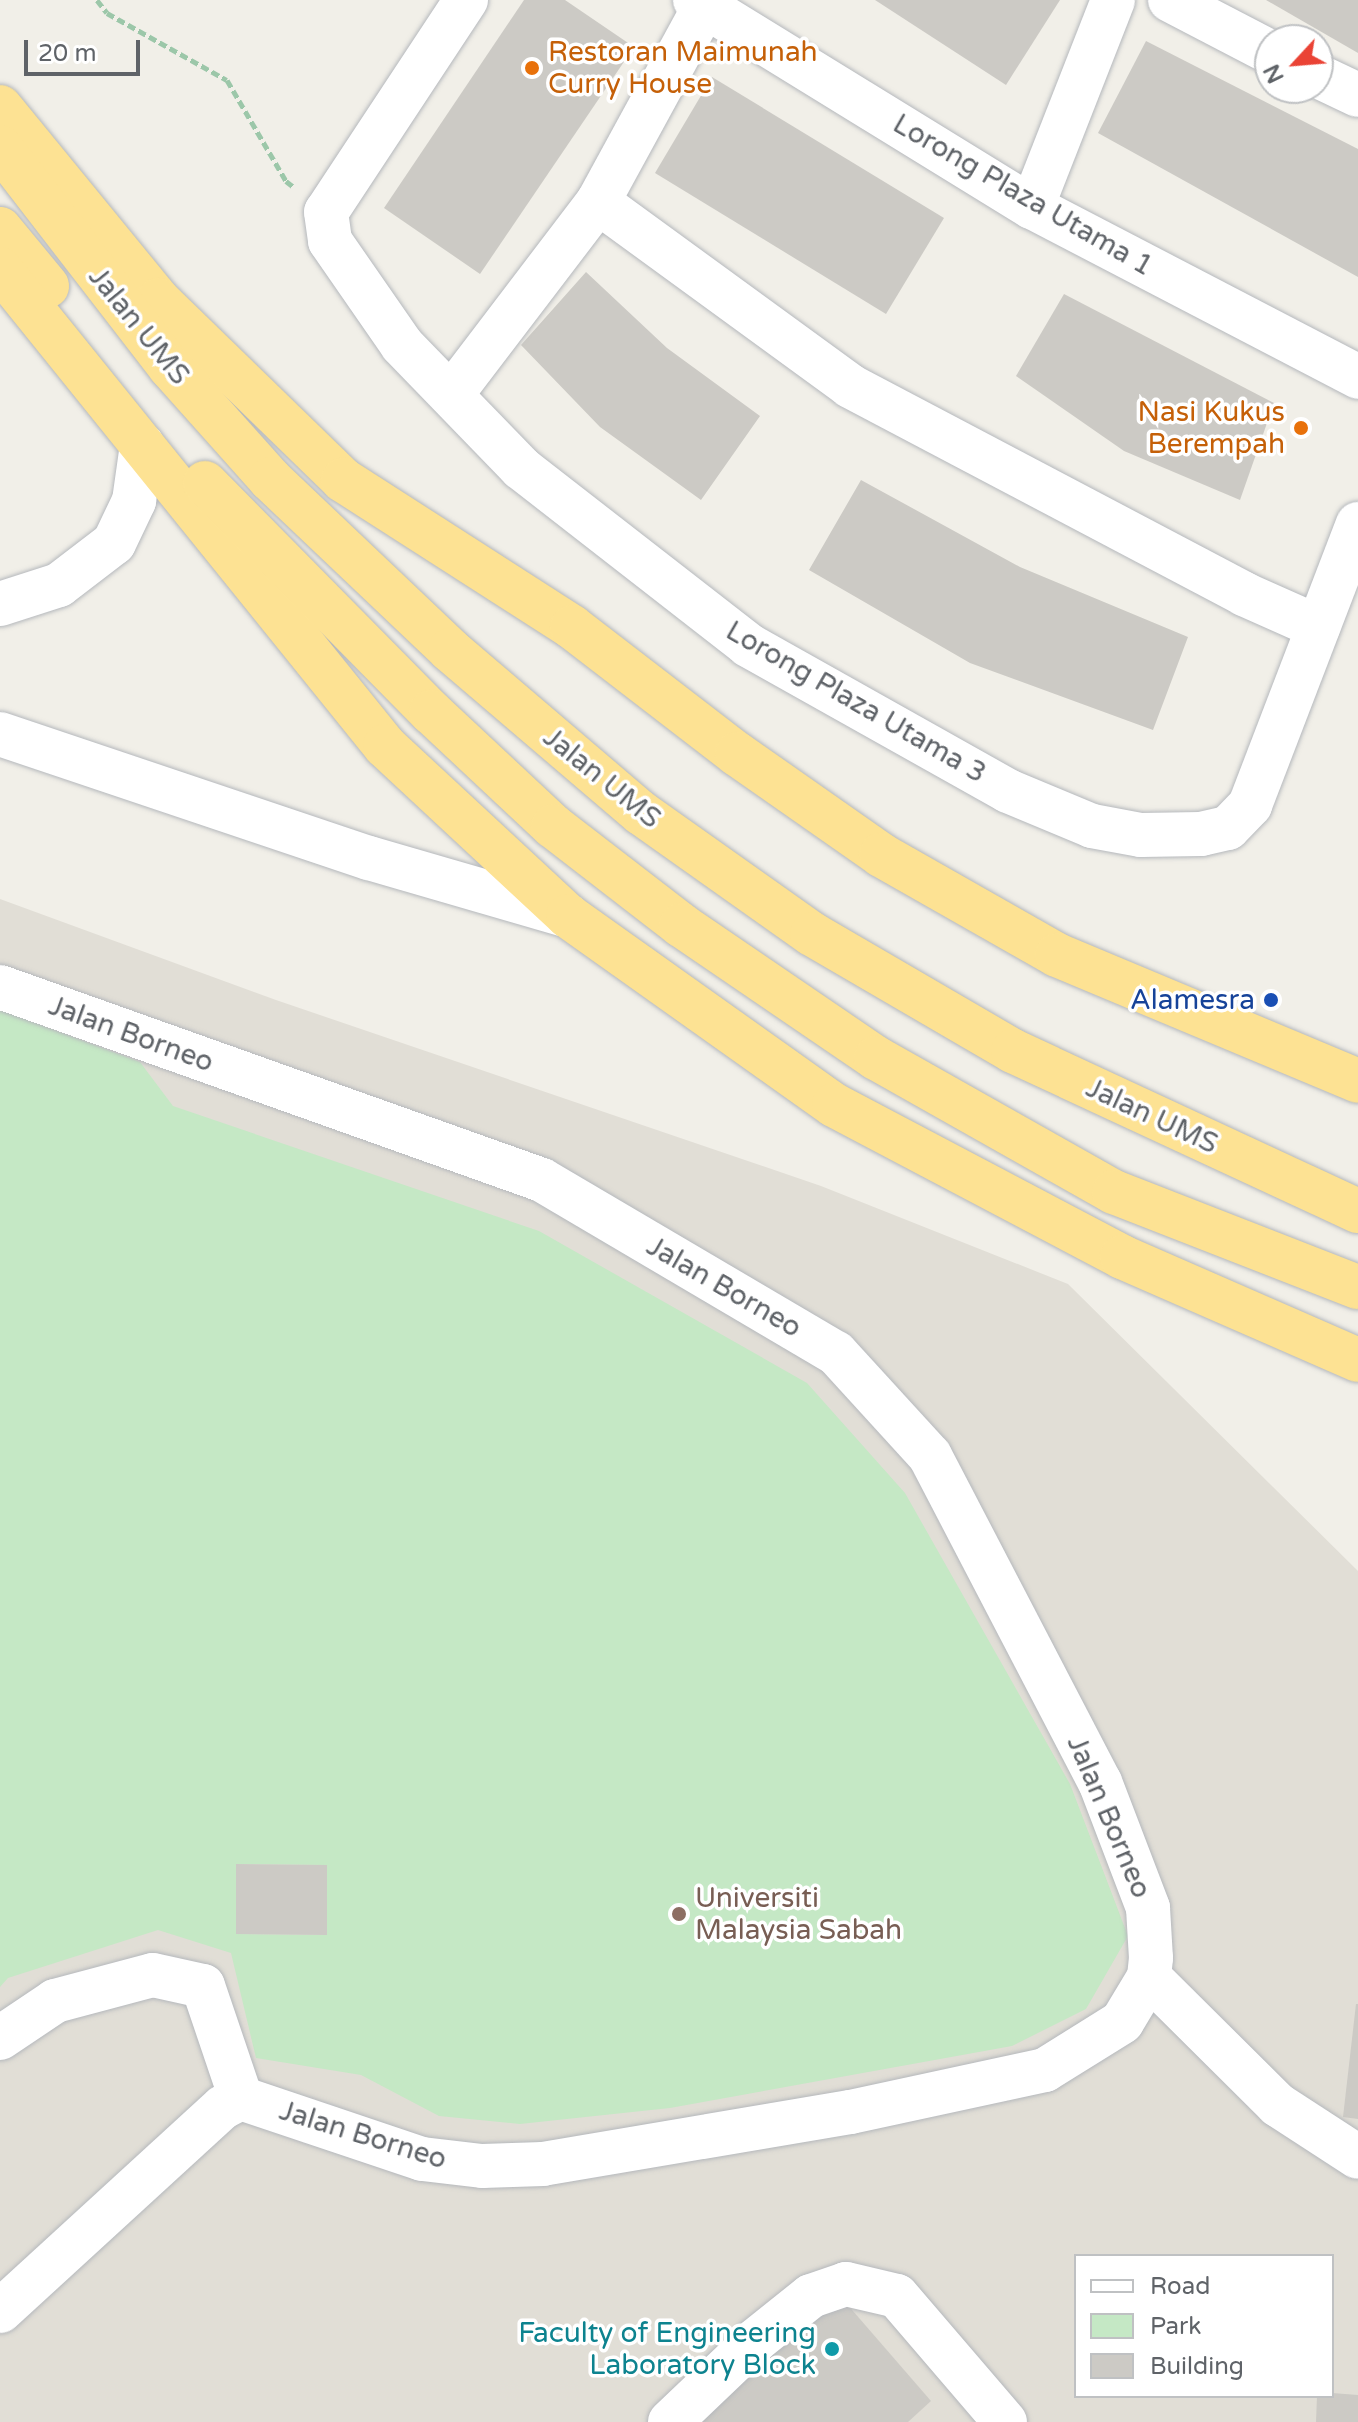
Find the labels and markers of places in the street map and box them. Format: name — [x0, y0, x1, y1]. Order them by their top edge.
place label: Restoran Maimunah Curry House — [548, 35, 818, 101]
marker: Restoran Maimunah Curry House — [523, 59, 541, 77]
place label: Nasi Kukus Berempah — [1138, 395, 1285, 461]
marker: Nasi Kukus Berempah — [1292, 419, 1310, 437]
place label: Alamesra — [1130, 983, 1255, 1017]
marker: Alamesra — [1262, 991, 1280, 1009]
place label: Universiti Malaysia Sabah — [695, 1881, 902, 1947]
marker: Universiti Malaysia Sabah — [670, 1905, 688, 1923]
place label: Faculty of Engineering Laboratory Block — [518, 2316, 816, 2382]
marker: Faculty of Engineering Laboratory Block — [823, 2340, 841, 2358]

